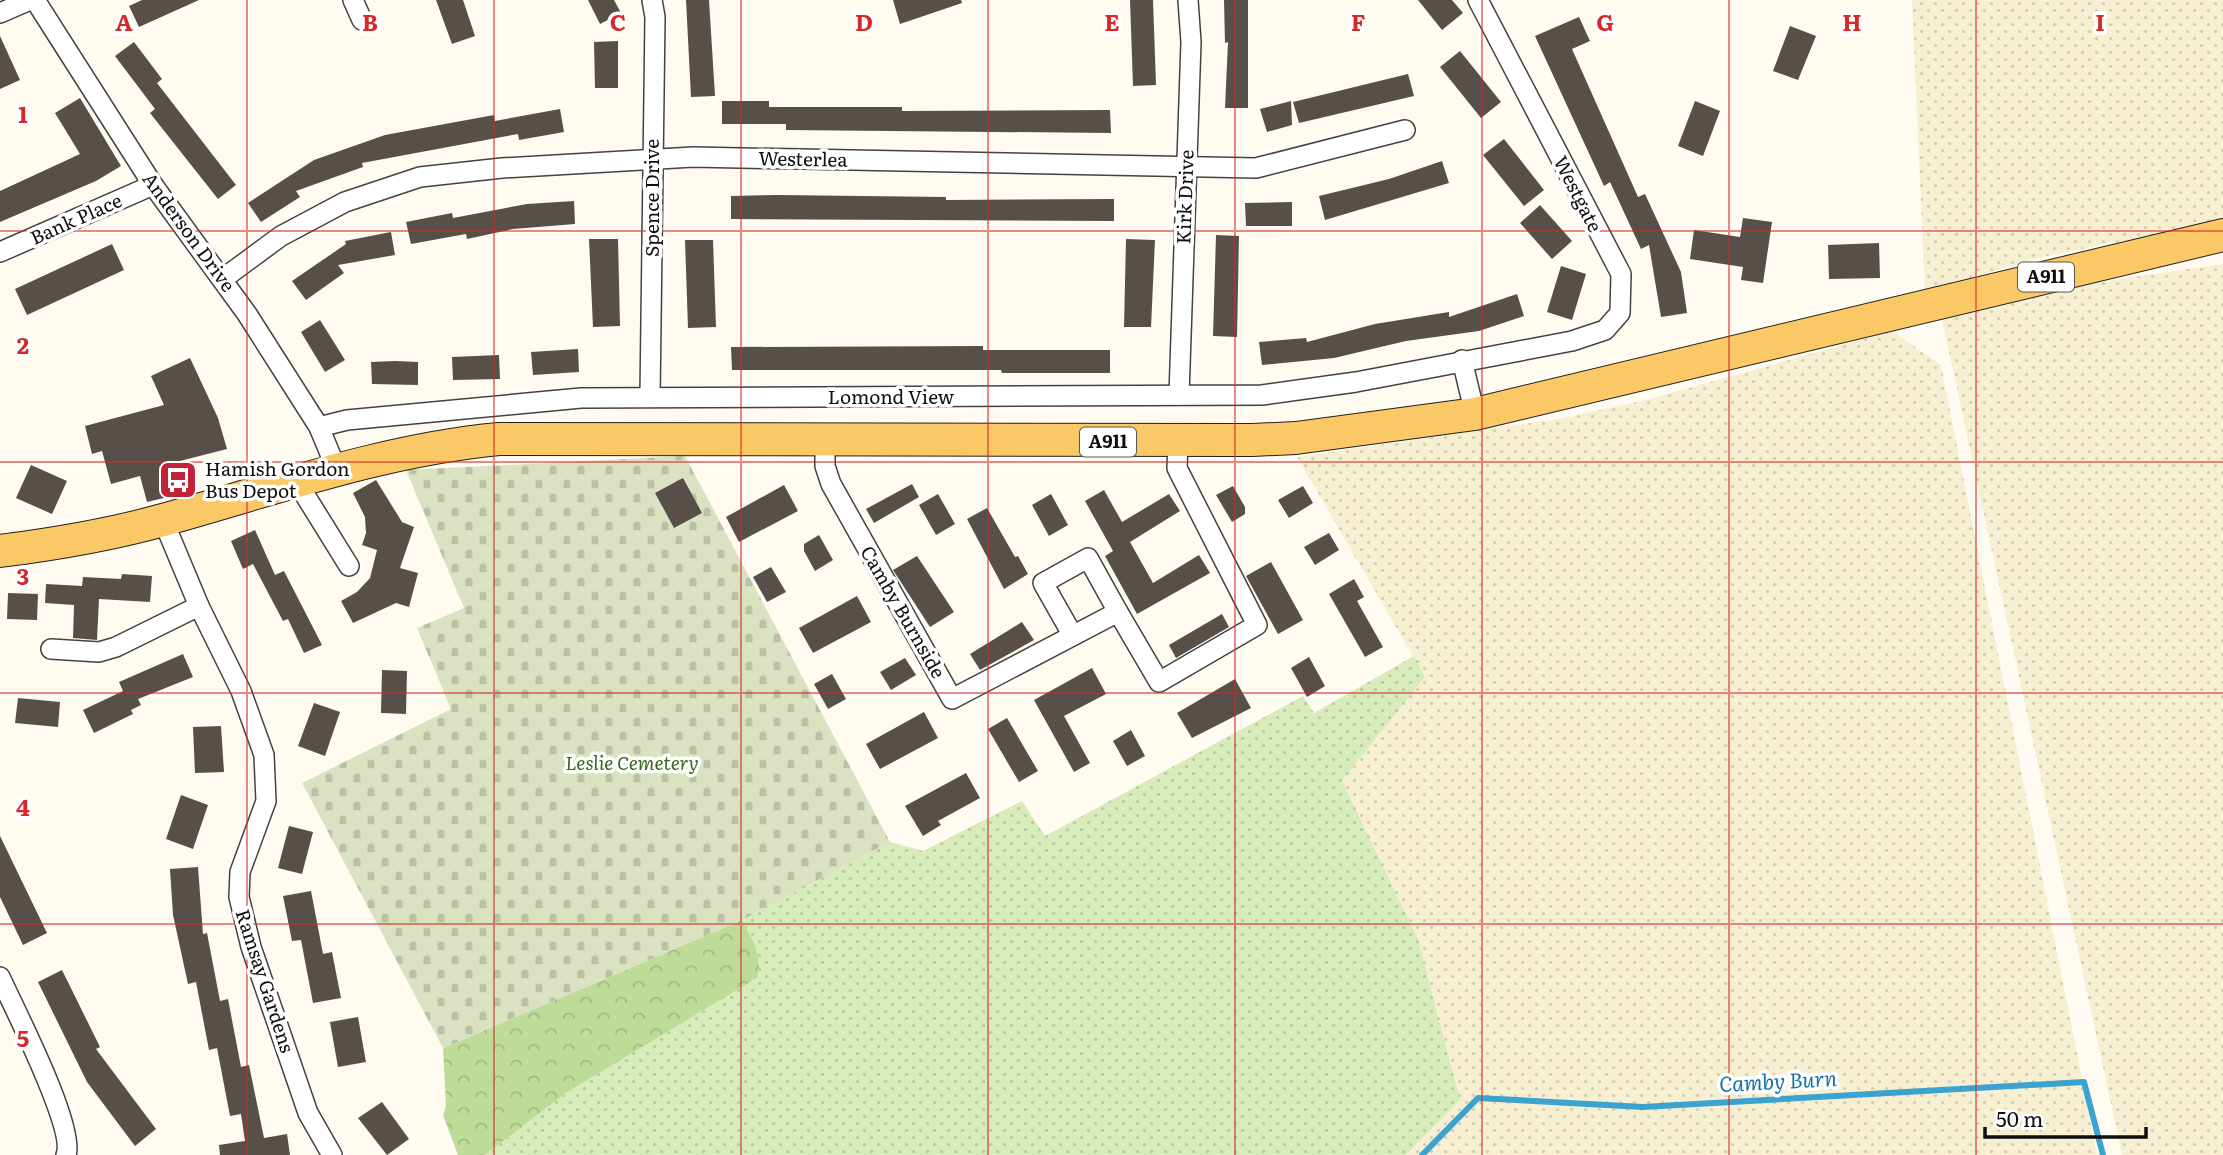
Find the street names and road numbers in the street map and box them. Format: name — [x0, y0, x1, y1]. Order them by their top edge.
street label: Spence Drive — [637, 139, 665, 257]
street label: Westerlea — [758, 143, 849, 173]
street label: Kirk Drive — [1168, 149, 1200, 245]
street label: Westgate — [1548, 151, 1610, 237]
street label: Anderson Drive — [137, 166, 243, 297]
street label: Bank Place — [25, 185, 126, 251]
road number: A911 — [2018, 262, 2074, 292]
street label: Lomond View — [828, 382, 955, 410]
road number: A911 — [1080, 428, 1136, 457]
street label: Camby Burnside — [854, 540, 953, 683]
street label: Ramsay Gardens — [230, 905, 302, 1057]

